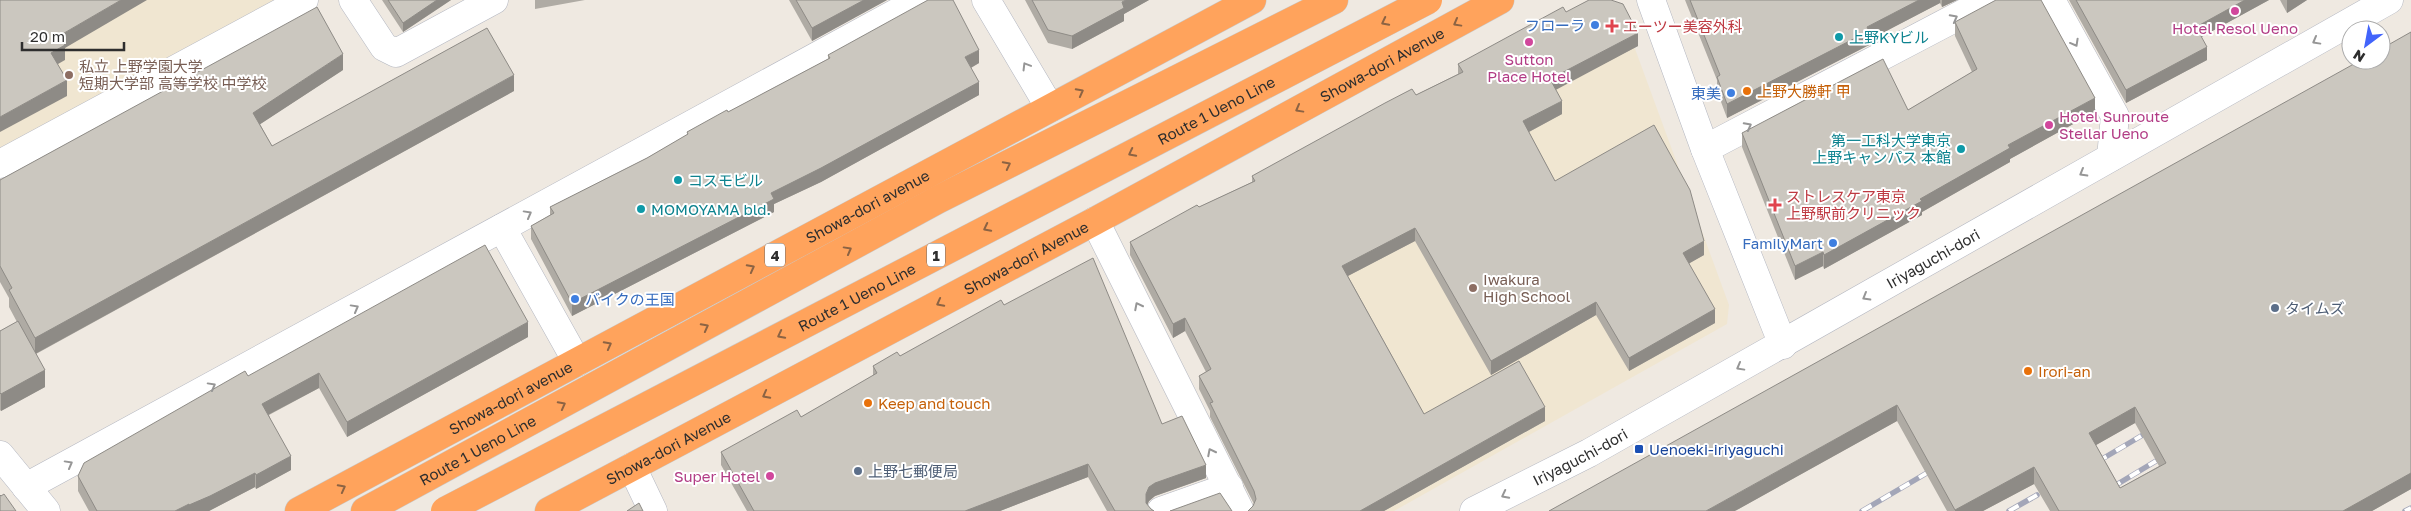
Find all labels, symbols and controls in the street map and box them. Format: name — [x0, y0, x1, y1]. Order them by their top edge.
marker: Hotel Resol Ueno — [2229, 5, 2241, 17]
one-way arrow — [1949, 14, 1958, 24]
one-way arrow — [1381, 16, 1390, 26]
place label: フローラ — [1525, 16, 1585, 34]
one-way arrow — [1453, 17, 1462, 27]
place label: エーツー美容外科 — [1623, 17, 1743, 35]
marker: フローラ — [1589, 19, 1601, 31]
marker: エーツー美容外科 — [1605, 19, 1619, 33]
place label: Hotel Resol Ueno — [2172, 19, 2298, 37]
scale bar — [22, 20, 125, 52]
north arrow — [2341, 20, 2391, 70]
street label: Showa-dori Avenue — [1317, 23, 1447, 106]
text: 20 m — [30, 27, 65, 45]
place label: 上野KYビル — [1849, 28, 1929, 46]
marker: 上野KYビル — [1833, 31, 1845, 43]
one-way arrow — [2313, 35, 2322, 45]
marker: Sutton Place Hotel — [1523, 36, 1535, 48]
one-way arrow — [2068, 37, 2078, 46]
text: N — [2350, 46, 2368, 66]
place label: Sutton Place Hotel — [1487, 50, 1571, 85]
place label: 私立 上野学園大学 短期大学部 高等学校 中学校 — [79, 57, 267, 92]
one-way arrow — [1022, 63, 1032, 72]
marker: 私立 上野学園大学 短期大学部 高等学校 中学校 — [63, 69, 75, 81]
street label: Route 1 Ueno Line — [1154, 72, 1278, 148]
place label: 上野大勝軒 甲 — [1757, 82, 1851, 100]
place label: 東美 — [1691, 84, 1721, 102]
marker: 上野大勝軒 甲 — [1741, 85, 1753, 97]
marker: 東美 — [1725, 87, 1737, 99]
one-way arrow — [1075, 88, 1084, 98]
one-way arrow — [1295, 103, 1304, 113]
place label: Hotel Sunroute Stellar Ueno — [2059, 107, 2169, 142]
marker: Hotel Sunroute Stellar Ueno — [2043, 119, 2055, 131]
one-way arrow — [1743, 123, 1752, 133]
place label: 第一工科大学東京 上野キャンパス 本館 — [1812, 131, 1951, 166]
marker: 第一工科大学東京 上野キャンパス 本館 — [1955, 143, 1967, 155]
one-way arrow — [1128, 147, 1137, 157]
one-way arrow — [1002, 161, 1011, 171]
street label: Showa-dori avenue — [803, 166, 933, 247]
one-way arrow — [2080, 166, 2089, 176]
place label: コスモビル — [688, 171, 763, 189]
marker: コスモビル — [672, 174, 684, 186]
place label: ストレスケア東京 上野駅前クリニック — [1786, 187, 1921, 222]
marker: ストレスケア東京 上野駅前クリニック — [1768, 198, 1782, 212]
place label: MOMOYAMA bld. — [651, 200, 771, 218]
marker: MOMOYAMA bld. — [635, 203, 647, 215]
one-way arrow — [523, 210, 532, 220]
street label: Showa-dori Avenue — [960, 217, 1092, 298]
one-way arrow — [984, 222, 993, 232]
street label: Iriyaguchi-dori — [1883, 225, 1983, 292]
place label: FamilyMart — [1742, 234, 1823, 252]
marker: FamilyMart — [1827, 237, 1839, 249]
road number: 4 — [765, 244, 785, 266]
road number: 1 — [927, 244, 945, 266]
one-way arrow — [843, 246, 852, 256]
street label: Route 1 Ueno Line — [795, 259, 919, 335]
one-way arrow — [746, 264, 755, 274]
place label: Iwakura High School — [1483, 270, 1571, 305]
marker: Iwakura High School — [1467, 282, 1479, 294]
place label: バイクの王国 — [585, 290, 675, 308]
one-way arrow — [1863, 290, 1872, 300]
marker: バイクの王国 — [569, 293, 581, 305]
one-way arrow — [936, 297, 945, 307]
place label: タイムズ — [2285, 299, 2345, 317]
one-way arrow — [1134, 302, 1144, 311]
marker: タイムズ — [2269, 302, 2281, 314]
one-way arrow — [349, 305, 358, 315]
one-way arrow — [700, 323, 709, 333]
one-way arrow — [777, 329, 786, 339]
one-way arrow — [603, 341, 612, 351]
street label: Showa-dori avenue — [446, 357, 576, 438]
one-way arrow — [1736, 361, 1745, 371]
place label: Irori-an — [2038, 362, 2091, 380]
marker: Irori-an — [2022, 365, 2034, 377]
one-way arrow — [207, 382, 216, 392]
one-way arrow — [762, 389, 771, 399]
place label: Keep and touch — [878, 394, 991, 412]
marker: Keep and touch — [862, 397, 874, 409]
one-way arrow — [557, 401, 566, 411]
street label: Showa-dori Avenue — [603, 407, 734, 488]
street label: Route 1 Ueno Line — [416, 411, 539, 489]
street label: Iriyaguchi-dori — [1529, 424, 1630, 489]
place label: Uenoeki-iriyaguchi — [1649, 440, 1784, 458]
marker: Uenoeki-iriyaguchi — [1633, 443, 1645, 455]
one-way arrow — [1207, 448, 1217, 457]
one-way arrow — [64, 460, 73, 470]
place label: 上野七郵便局 — [868, 462, 958, 480]
marker: 上野七郵便局 — [852, 465, 864, 477]
place label: Super Hotel — [674, 467, 760, 485]
marker: Super Hotel — [764, 470, 776, 482]
one-way arrow — [337, 484, 346, 494]
one-way arrow — [1501, 489, 1510, 499]

